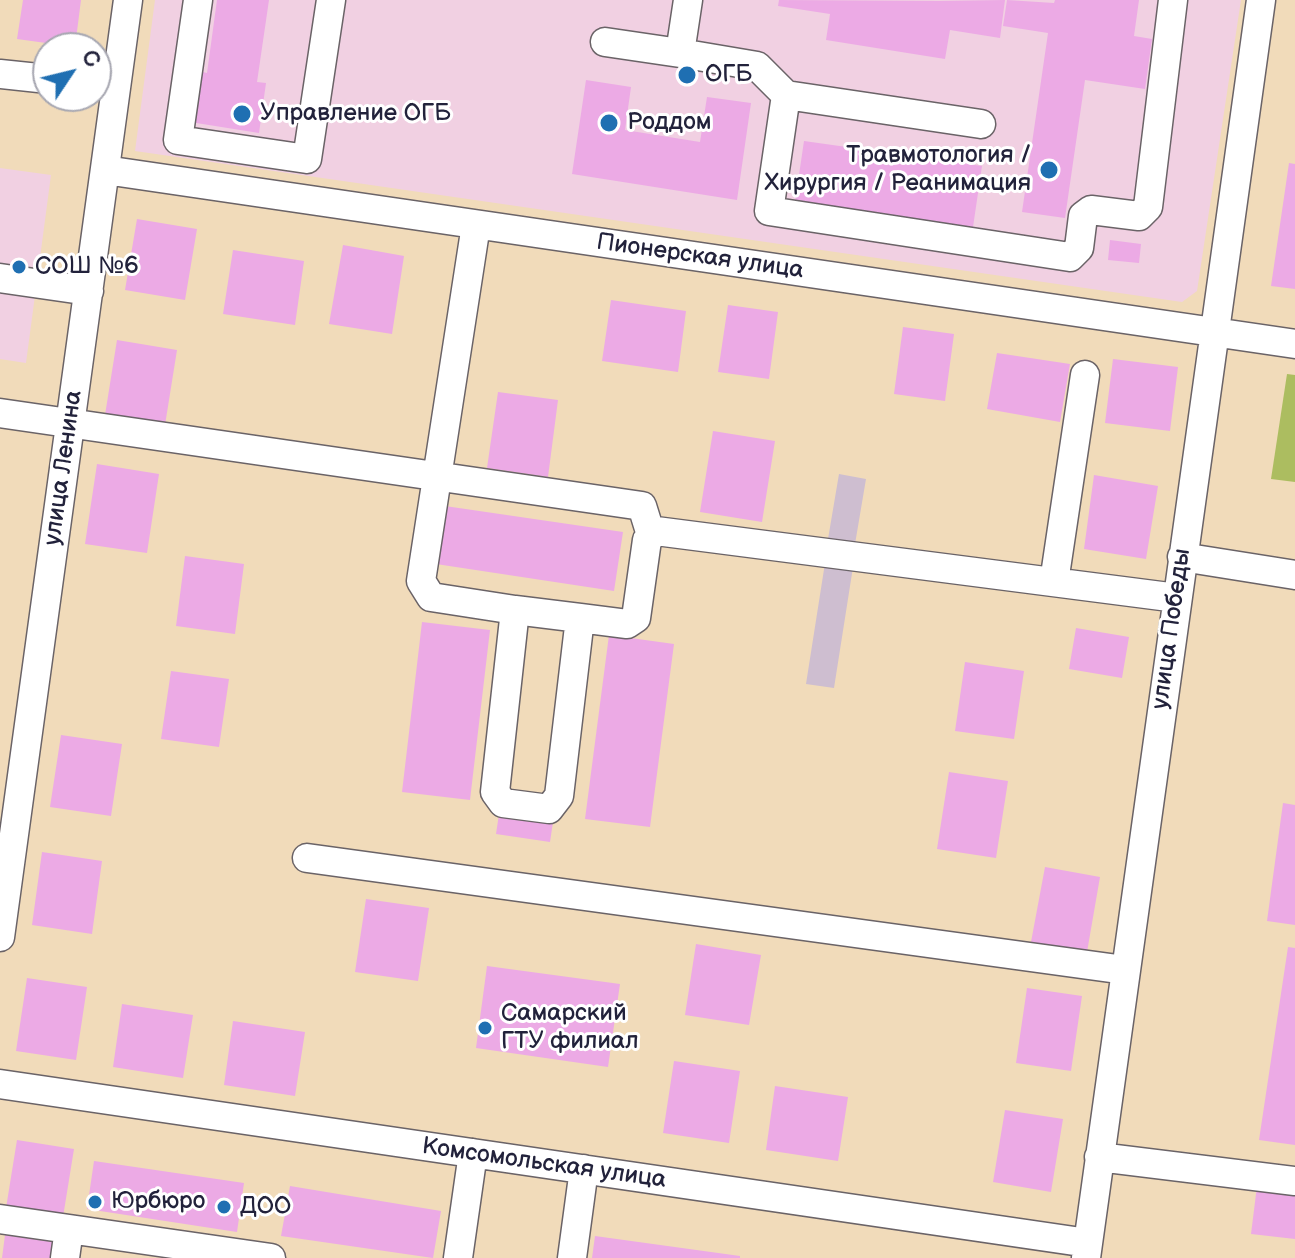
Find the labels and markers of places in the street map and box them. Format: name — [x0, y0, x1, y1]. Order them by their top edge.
place label: ОГБ — [705, 61, 752, 89]
marker: ОГБ — [676, 64, 698, 86]
place label: Управление ОГБ — [260, 100, 451, 128]
marker: Управление ОГБ — [231, 103, 253, 125]
place label: Роддом — [627, 109, 712, 137]
marker: Роддом — [598, 112, 620, 134]
place label: Травмотология / Хирургия / Реанимация — [765, 142, 1031, 198]
marker: Травмотология / Хирургия / Реанимация — [1038, 159, 1060, 181]
place label: СОШ №6 — [35, 253, 139, 281]
marker: СОШ №6 — [10, 258, 28, 276]
place label: Самарский ГТУ филиал — [501, 1000, 639, 1056]
marker: Самарский ГТУ филиал — [476, 1019, 494, 1037]
place label: Юрбюро — [111, 1188, 205, 1216]
marker: Юрбюро — [86, 1193, 104, 1211]
place label: ДОО — [240, 1193, 291, 1221]
marker: ДОО — [215, 1198, 233, 1216]

